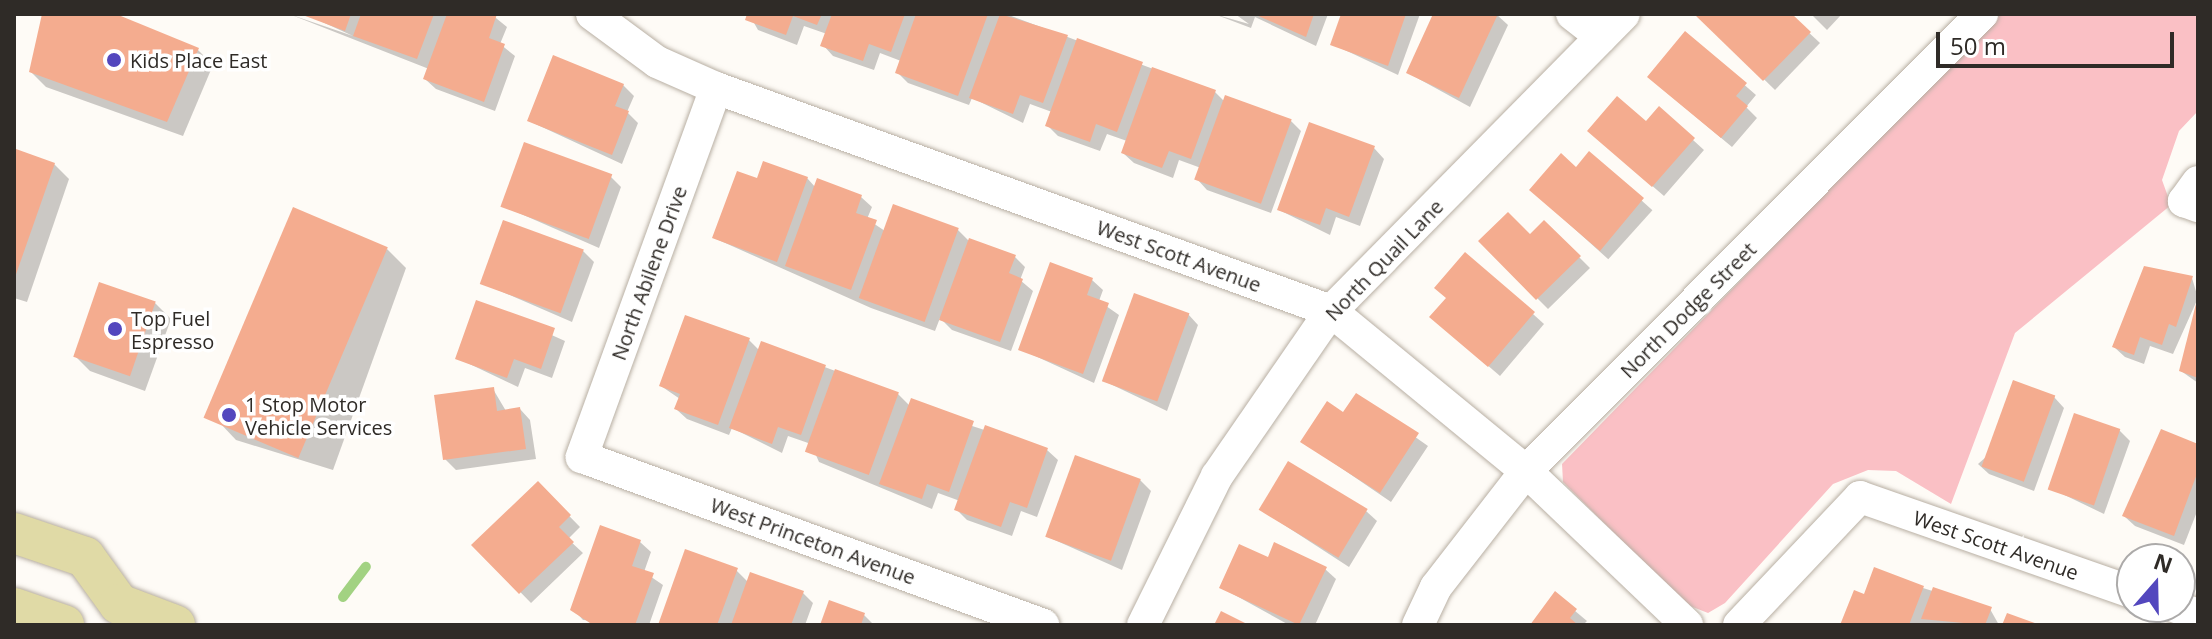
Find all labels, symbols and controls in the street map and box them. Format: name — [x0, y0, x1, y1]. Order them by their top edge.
scale bar — [1940, 16, 2178, 66]
text: 50 m — [1950, 29, 2006, 62]
place label: Kids Place East — [130, 48, 267, 72]
marker: Kids Place East — [105, 51, 123, 69]
street label: North Abilene Drive — [606, 183, 692, 363]
street label: North Quail Lane — [1320, 194, 1448, 326]
street label: West Scott Avenue — [1094, 215, 1264, 297]
street label: North Dodge Street — [1615, 237, 1761, 383]
place label: Top Fuel Espresso — [131, 306, 214, 353]
marker: Top Fuel Espresso — [106, 320, 124, 338]
place label: 1 Stop Motor Vehicle Services — [245, 392, 392, 439]
marker: 1 Stop Motor Vehicle Services — [220, 406, 238, 424]
street label: West Princeton Avenue — [707, 493, 919, 589]
street label: West Scott Avenue — [1910, 505, 2082, 585]
north arrow — [2116, 543, 2196, 623]
text: N — [2150, 545, 2177, 579]

